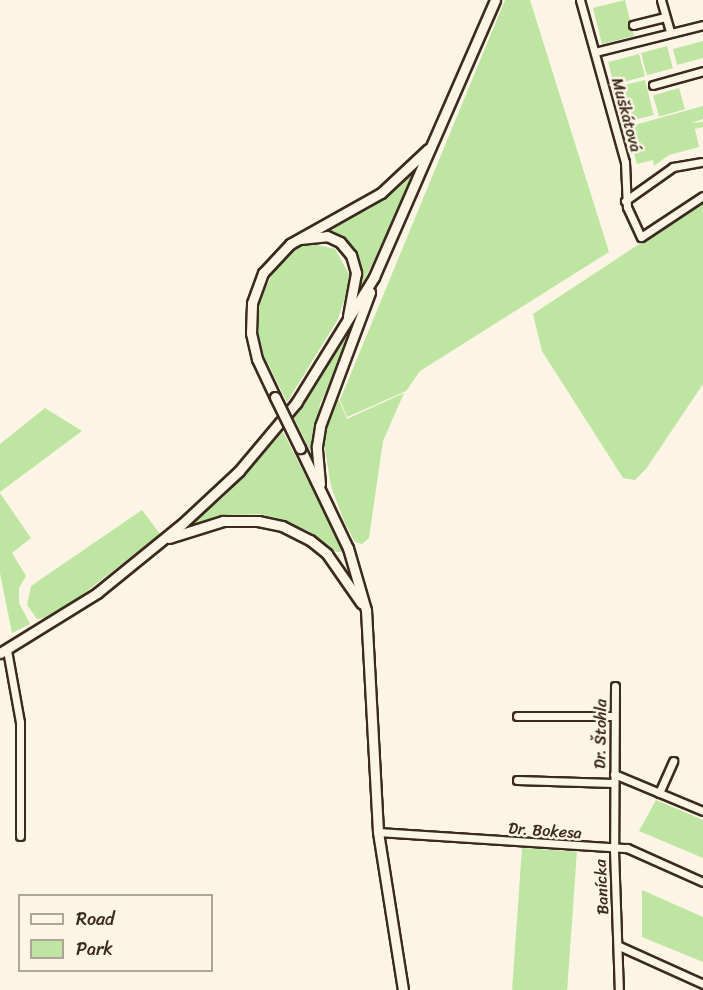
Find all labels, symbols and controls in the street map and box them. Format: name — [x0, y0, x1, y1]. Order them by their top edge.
street label: Muškátová — [607, 76, 645, 154]
street label: Dr. Štohla — [591, 699, 611, 769]
street label: Dr. Bokesa — [507, 819, 583, 843]
street label: Banícka — [591, 859, 613, 915]
legend — [18, 894, 213, 972]
text: Road — [76, 903, 115, 935]
text: Park — [76, 933, 113, 965]

